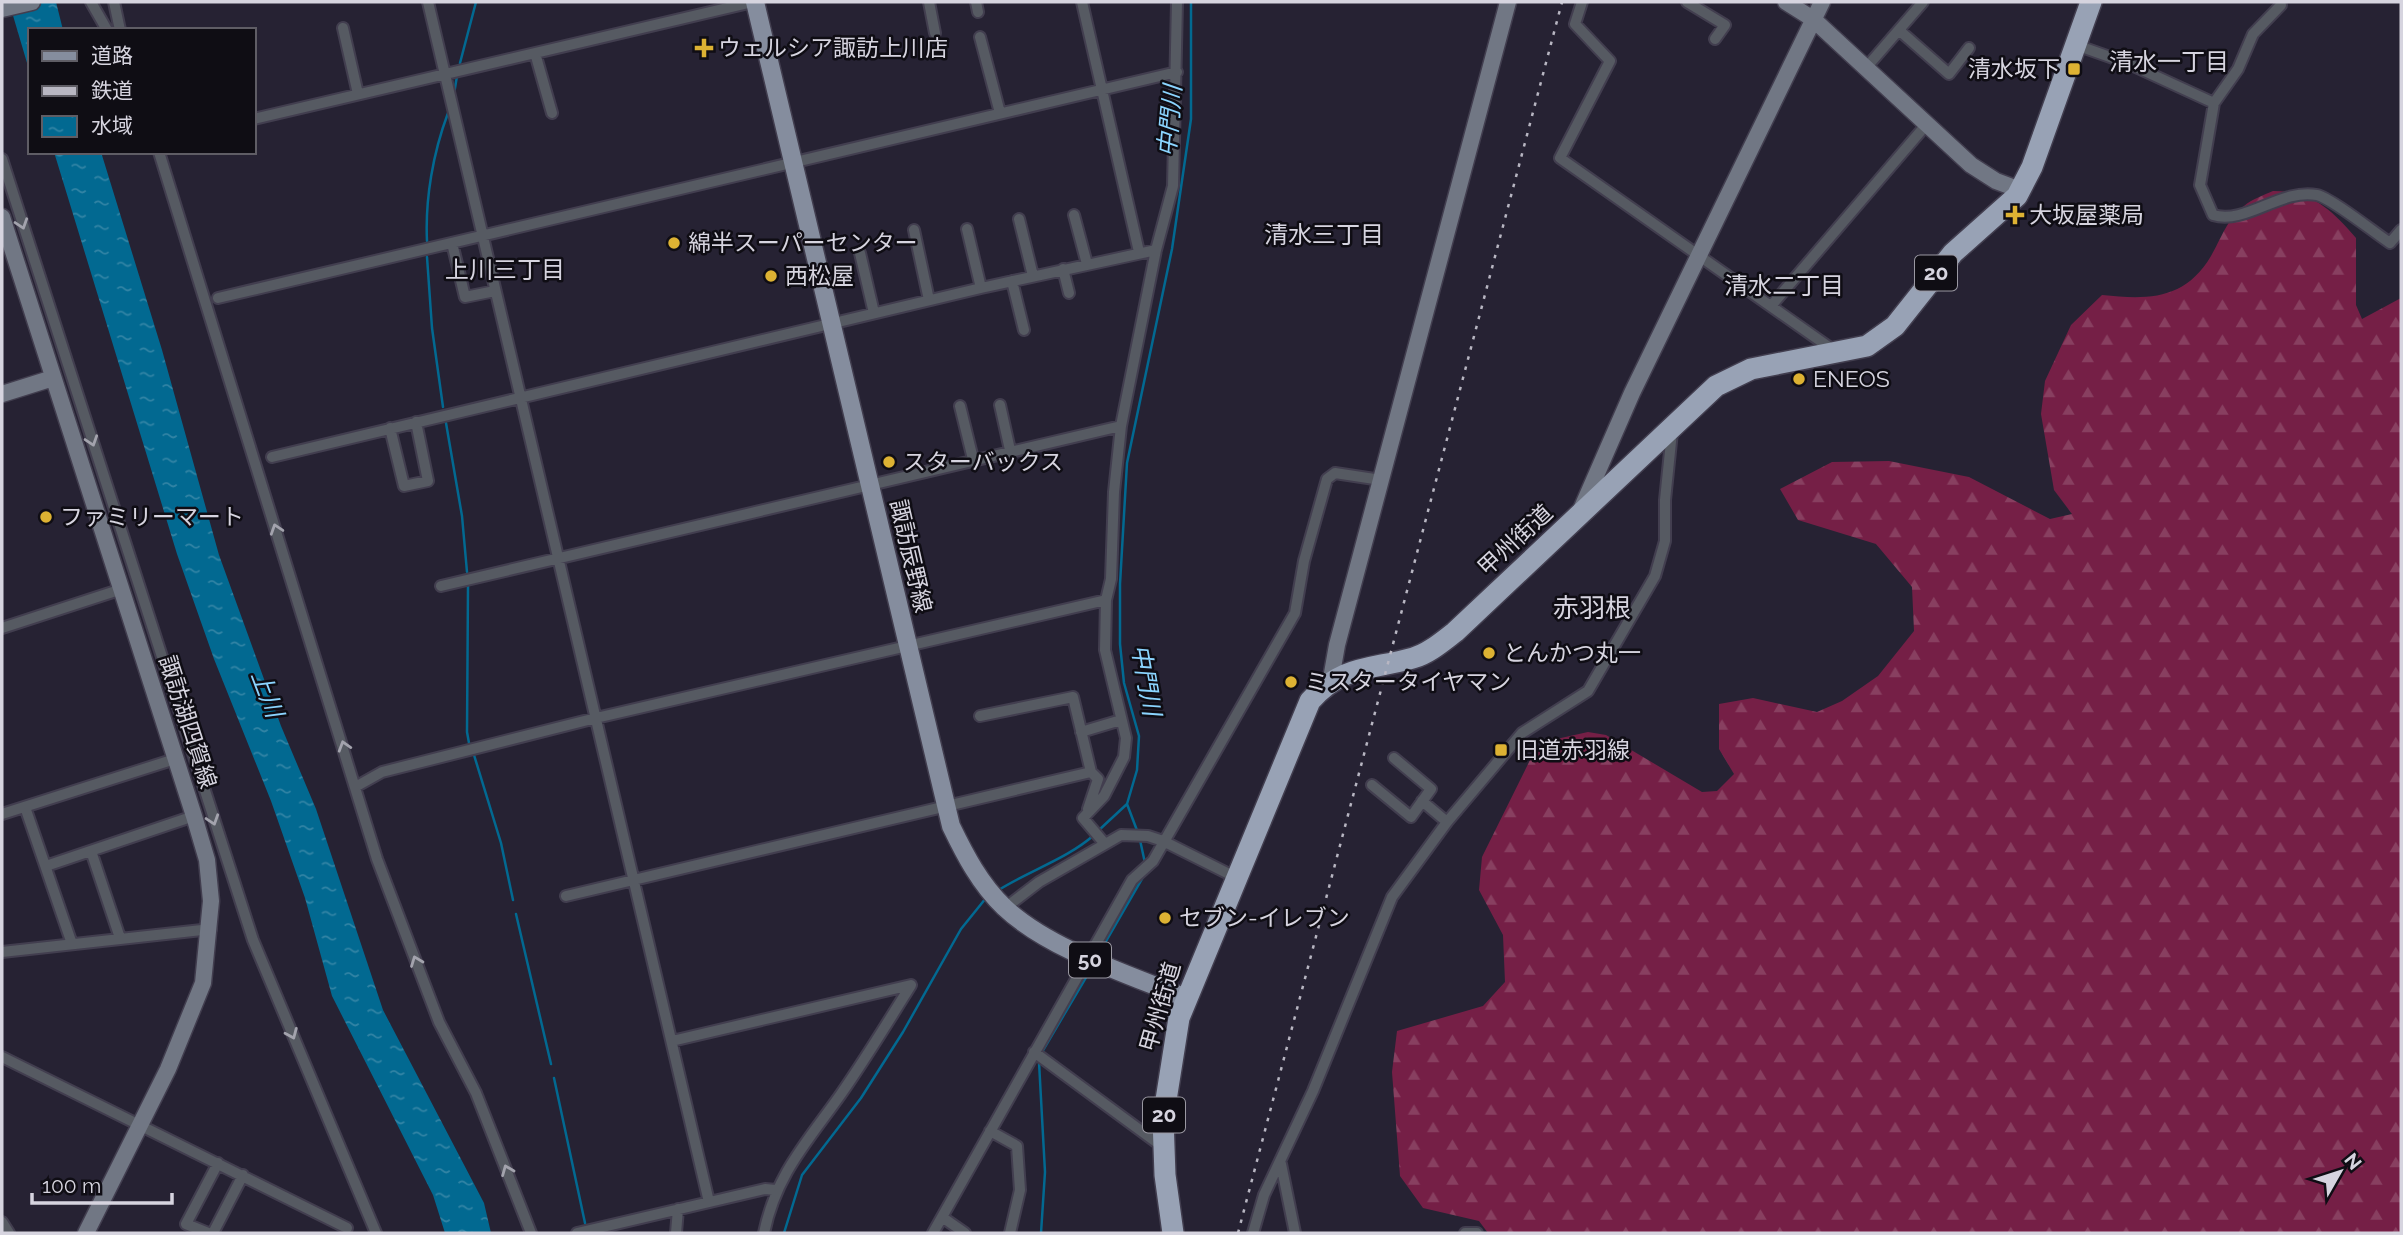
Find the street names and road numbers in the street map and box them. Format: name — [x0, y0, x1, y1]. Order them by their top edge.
road number: 20 — [1915, 256, 1957, 290]
street label: 諏訪辰野線 — [885, 497, 938, 615]
street label: 甲州街道 — [1472, 498, 1558, 581]
street label: 諏訪湖四賀線 — [154, 652, 223, 792]
road number: 50 — [1069, 942, 1111, 978]
street label: 甲州街道 — [1134, 959, 1185, 1055]
road number: 20 — [1143, 1098, 1185, 1132]

